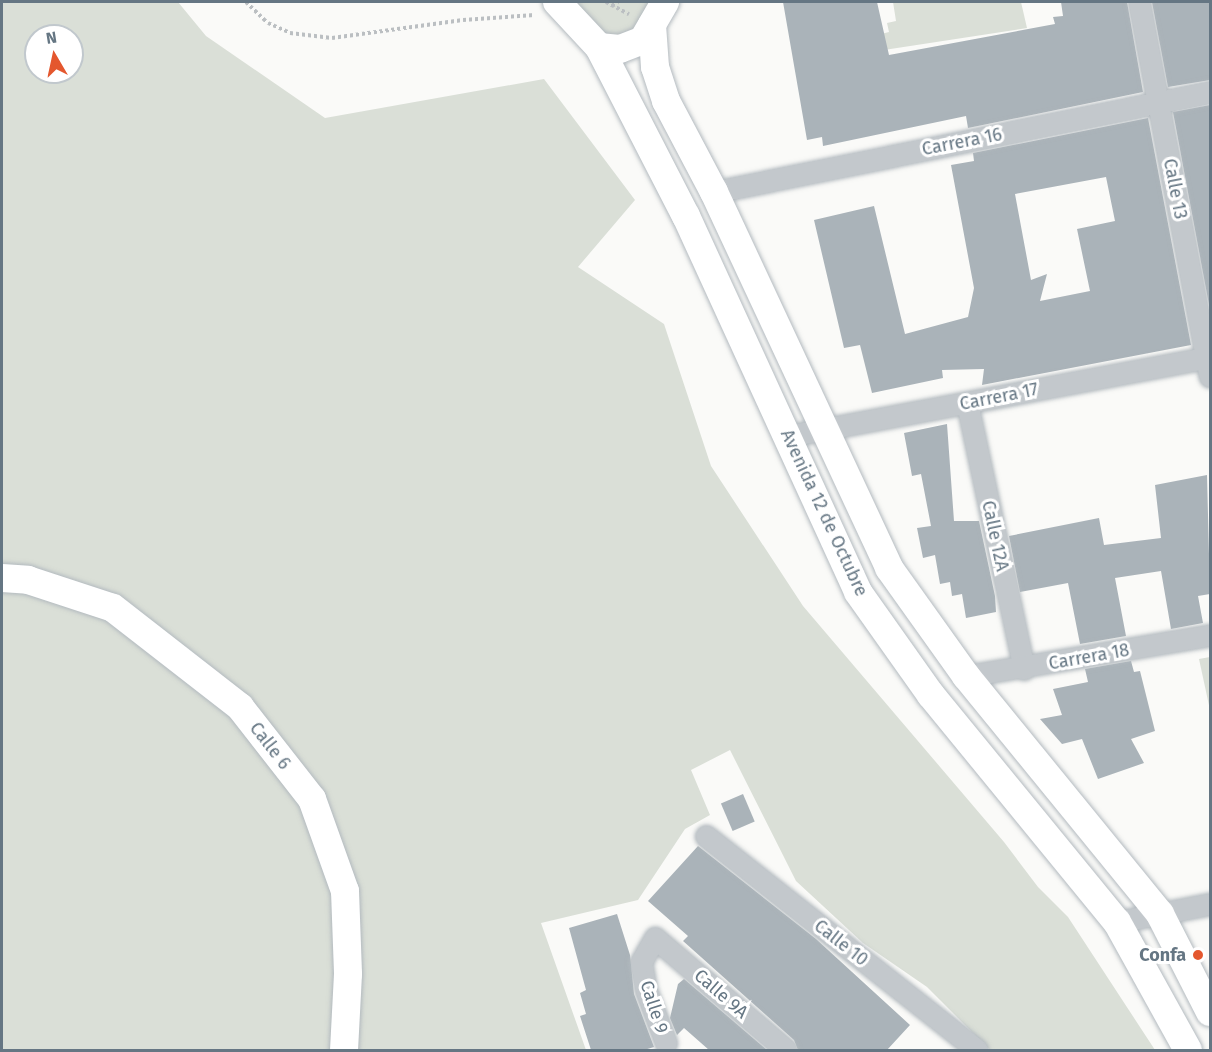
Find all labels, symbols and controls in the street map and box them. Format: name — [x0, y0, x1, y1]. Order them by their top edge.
north arrow — [24, 24, 84, 84]
text: N — [45, 27, 58, 48]
street label: Carrera 16 — [920, 124, 1004, 160]
street label: Calle 13 — [1159, 157, 1191, 221]
street label: Carrera 17 — [958, 379, 1040, 415]
street label: Avenida 12 de Octubre — [776, 426, 872, 600]
street label: Calle 12A — [977, 499, 1013, 573]
street label: Carrera 18 — [1047, 639, 1131, 675]
street label: Calle 6 — [245, 718, 295, 774]
street label: Calle 10 — [810, 915, 872, 971]
place label: Confa — [1139, 944, 1186, 966]
marker: Confa — [1191, 948, 1205, 962]
street label: Calle 9A — [690, 965, 752, 1023]
street label: Calle 9 — [635, 978, 673, 1036]

